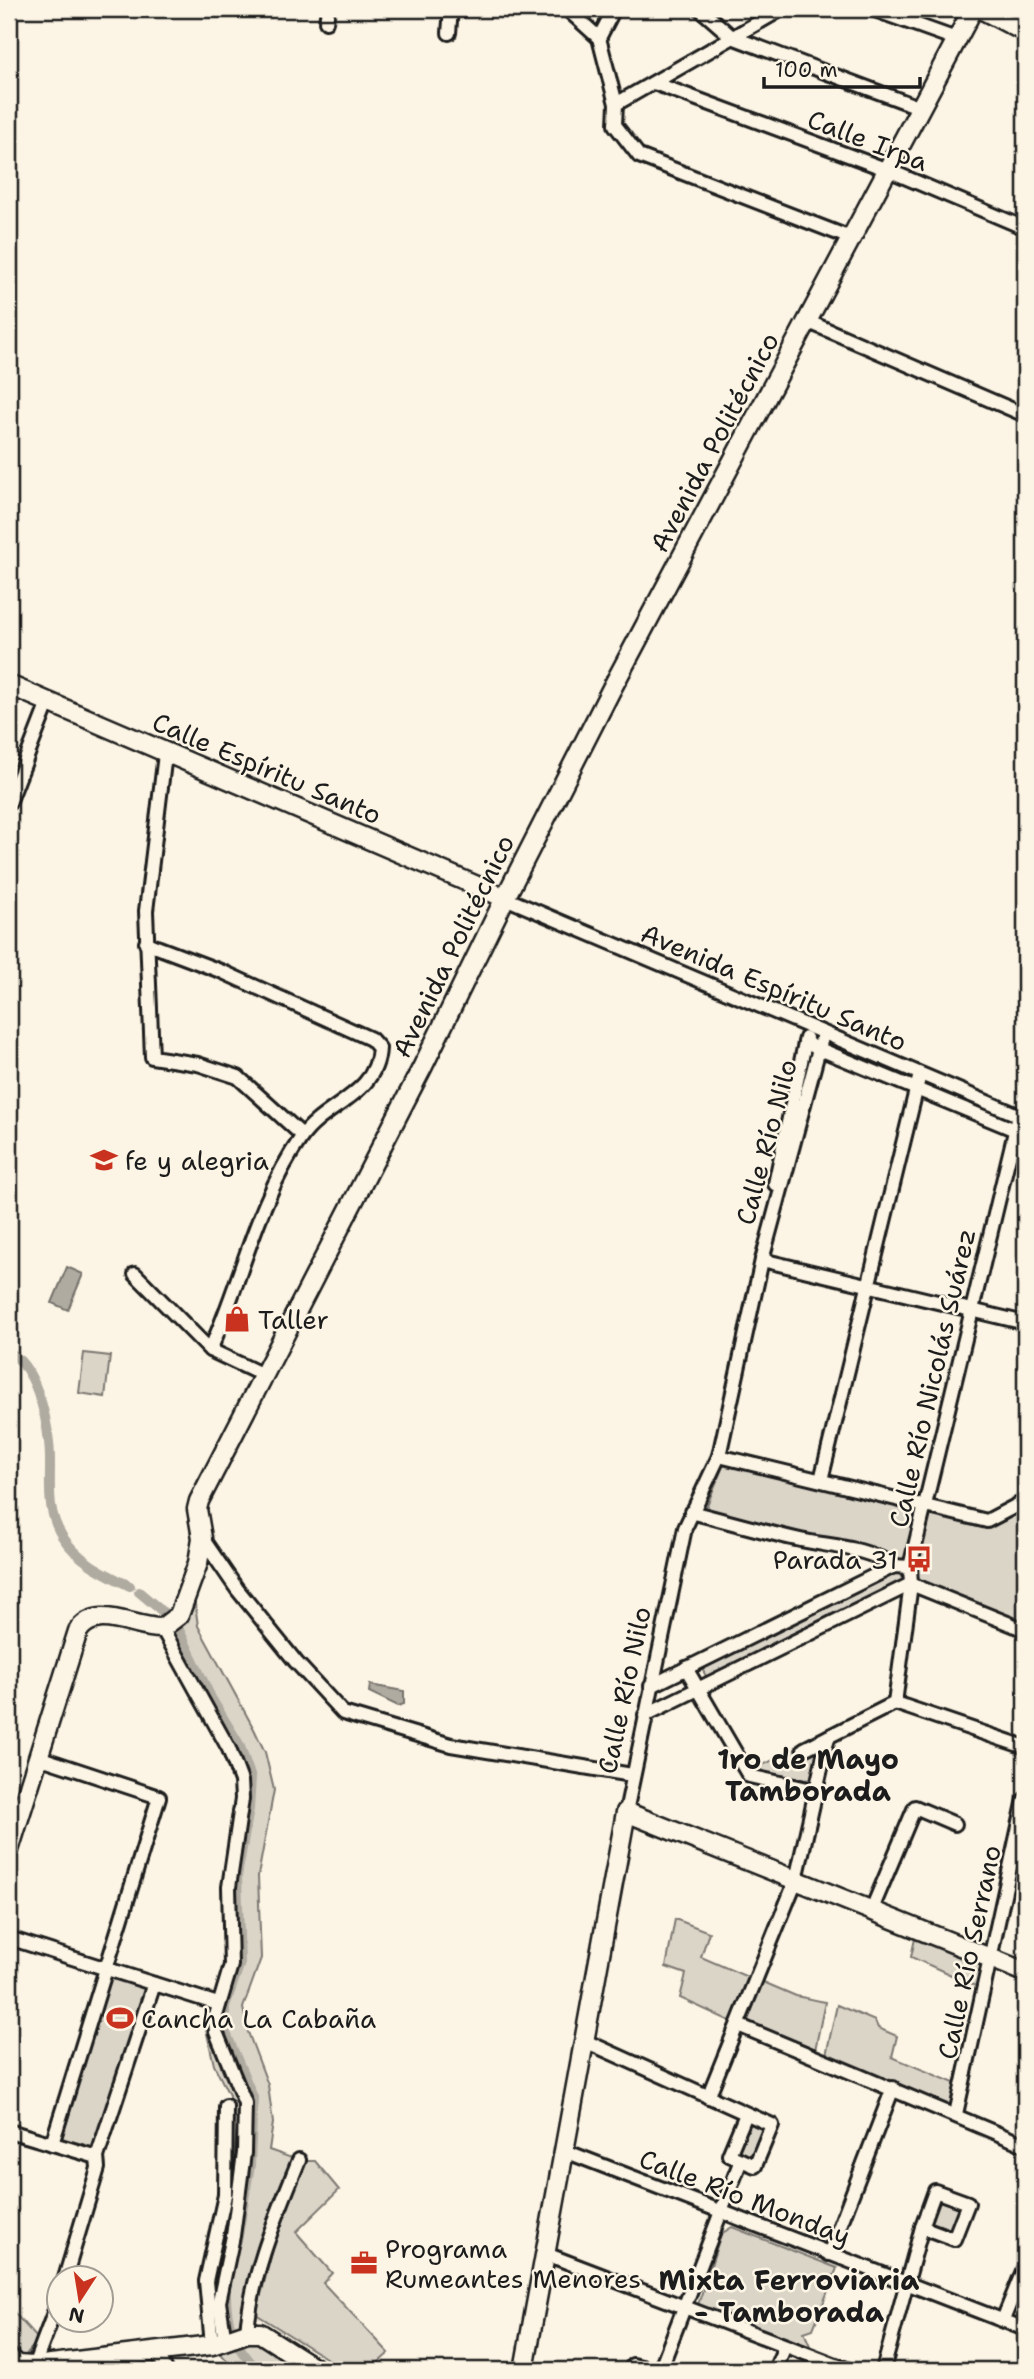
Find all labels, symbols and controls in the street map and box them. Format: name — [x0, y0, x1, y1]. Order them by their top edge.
scale bar — [764, 46, 920, 90]
text: 100 m — [775, 56, 838, 84]
street label: Calle Irpa — [803, 101, 933, 179]
street label: Avenida Politécnico — [641, 326, 787, 558]
street label: Calle Espíritu Santo — [147, 704, 387, 832]
street label: Avenida Politécnico — [384, 829, 522, 1063]
street label: Avenida Espíritu Santo — [636, 915, 912, 1059]
street label: Calle Río Nilo — [727, 1055, 805, 1229]
place label: fe y alegria — [125, 1143, 269, 1178]
school or university icon: fe y alegria — [89, 1145, 119, 1175]
street label: Calle Río Nicolás Suárez — [881, 1225, 983, 1531]
place label: Taller — [258, 1302, 329, 1337]
shop icon: Taller — [222, 1304, 252, 1334]
place label: Parada 31 — [773, 1542, 898, 1577]
bus stop icon: Parada 31 — [904, 1544, 934, 1574]
street label: Calle Río Nilo — [589, 1603, 659, 1777]
district label: 1ro de Mayo Tamborada — [717, 1740, 899, 1810]
street label: Calle Río Serrano — [929, 1842, 1009, 2062]
place label: Cancha La Cabaña — [141, 2001, 376, 2036]
sports icon: Cancha La Cabaña — [105, 2003, 135, 2033]
street label: Calle Río Monday — [634, 2141, 856, 2253]
place label: Programa Rumeantes Menores — [385, 2231, 641, 2296]
office icon: Programa Rumeantes Menores — [349, 2248, 379, 2278]
district label: Mixta Ferroviaria - Tamborada — [659, 2261, 919, 2331]
north arrow — [46, 2264, 116, 2334]
text: N — [67, 2301, 87, 2329]

